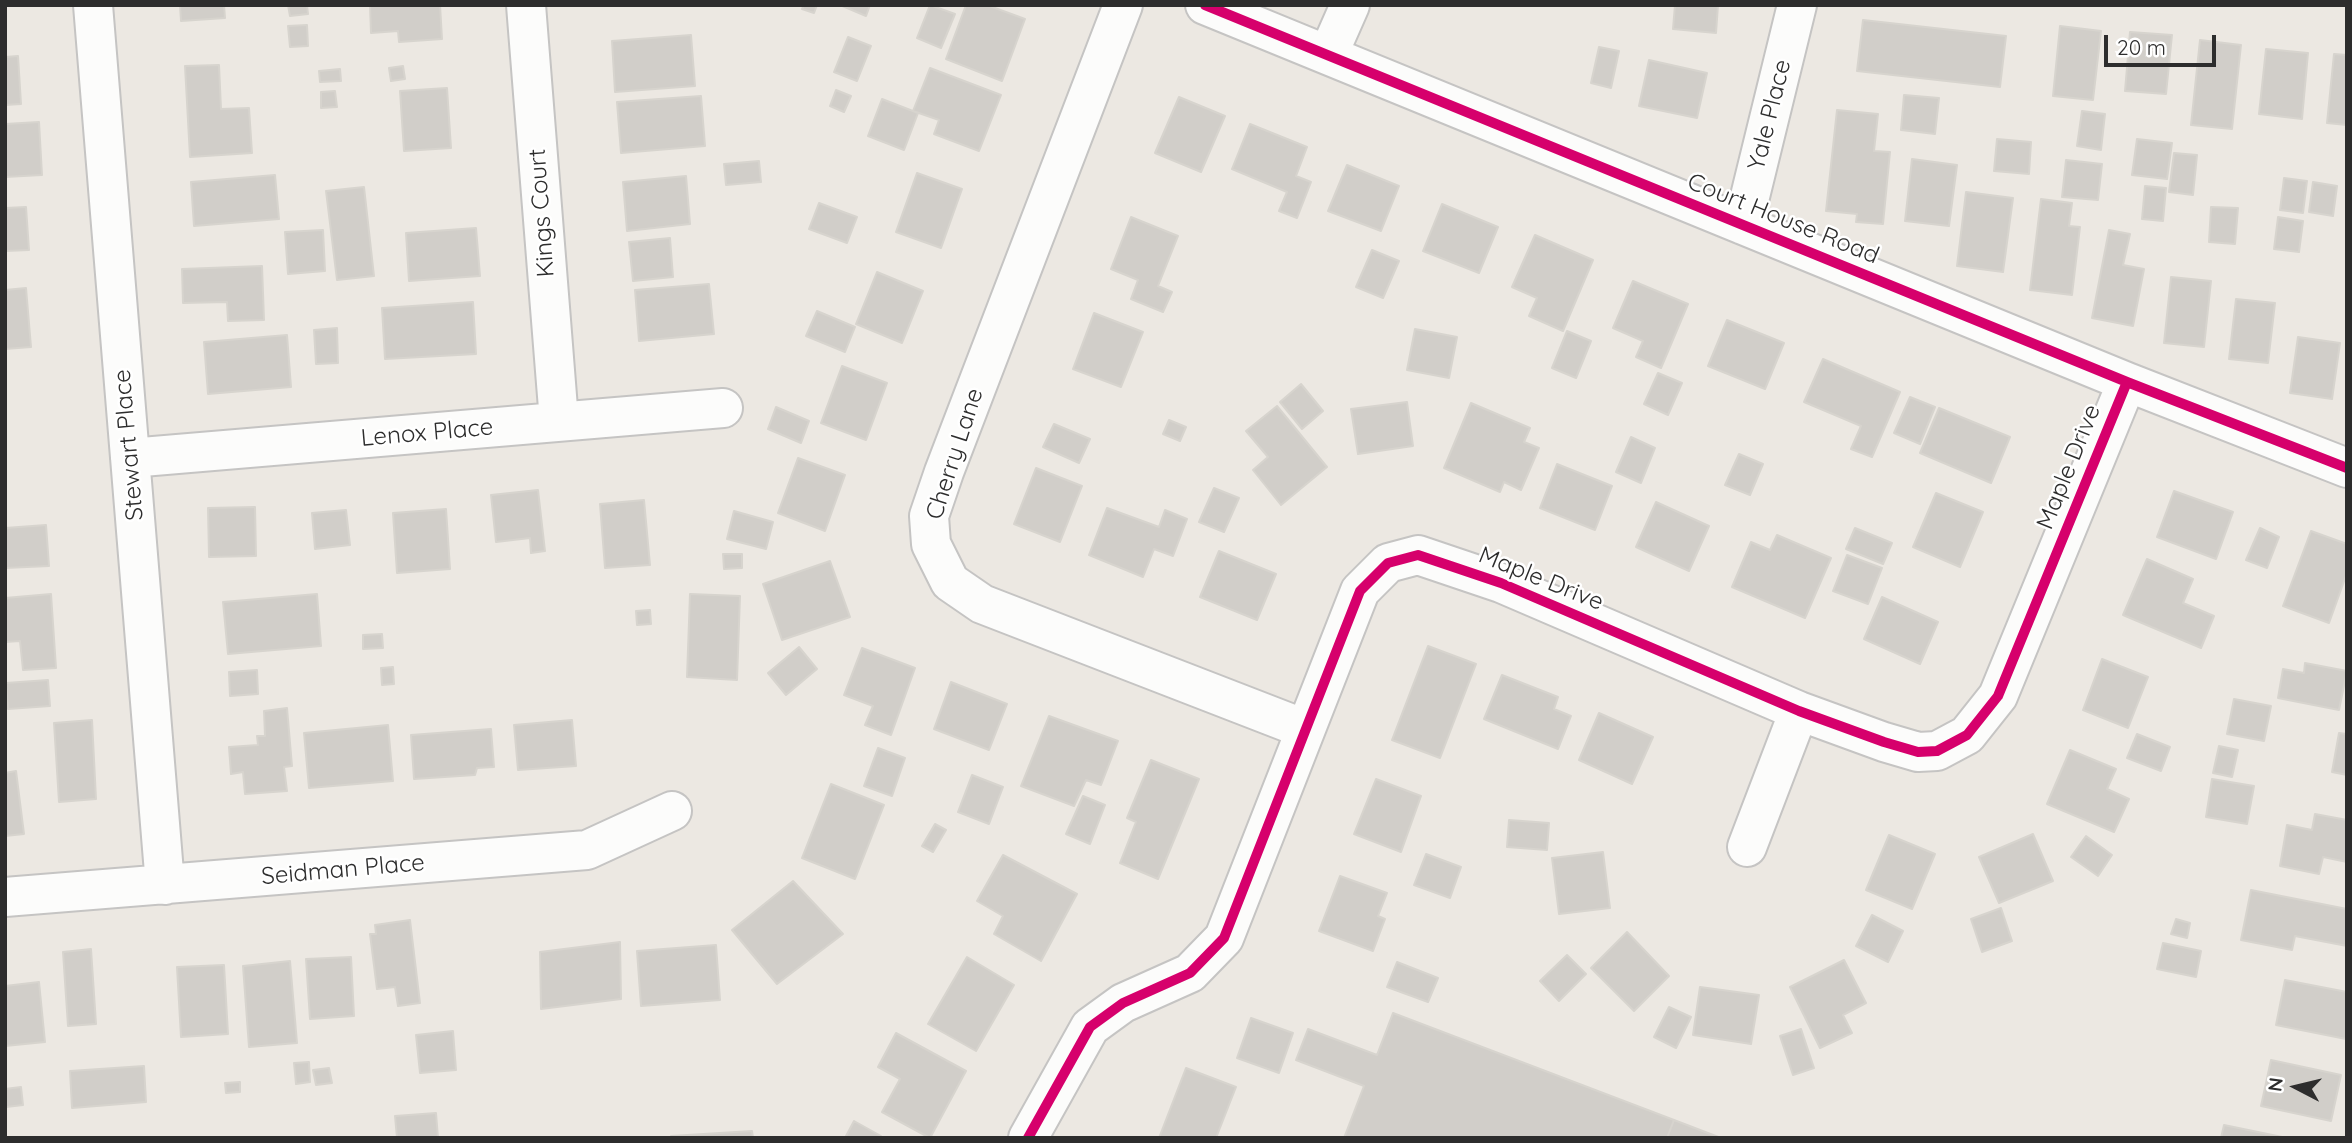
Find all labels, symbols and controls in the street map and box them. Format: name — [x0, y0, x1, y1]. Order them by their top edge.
scale bar — [2107, 21, 2219, 65]
text: 20 m — [2117, 34, 2166, 60]
street label: Yale Place — [1742, 57, 1798, 173]
street label: Kings Court — [523, 148, 561, 278]
street label: Court House Road — [1683, 167, 1883, 271]
street label: Stewart Place — [108, 368, 150, 522]
street label: Cherry Lane — [920, 385, 990, 523]
street label: Maple Drive — [2031, 400, 2107, 534]
street label: Lenox Place — [360, 413, 494, 453]
street label: Maple Drive — [1474, 541, 1608, 617]
street label: Seidman Place — [260, 849, 426, 891]
north arrow — [2261, 1052, 2331, 1122]
text: N — [2262, 1076, 2288, 1093]

